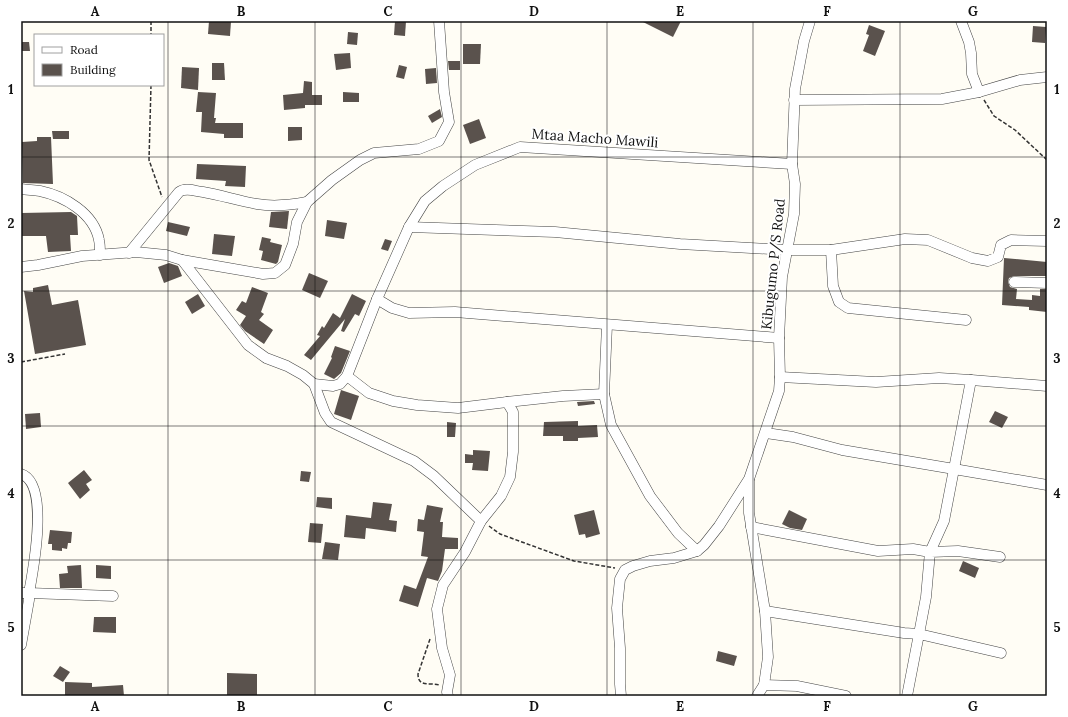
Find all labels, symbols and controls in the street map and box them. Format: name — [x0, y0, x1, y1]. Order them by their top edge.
text: A — [91, 3, 100, 20]
text: B — [237, 3, 246, 20]
text: C — [384, 3, 393, 20]
text: D — [529, 3, 539, 20]
text: E — [676, 3, 684, 20]
text: F — [823, 3, 831, 20]
text: G — [968, 3, 978, 20]
legend — [34, 34, 164, 86]
text: Road — [70, 42, 98, 57]
text: Building — [70, 62, 116, 77]
text: 1 — [8, 81, 14, 98]
text: 1 — [1054, 81, 1060, 98]
street label: Mtaa Macho Mawili — [531, 125, 659, 151]
street label: Kibugumo P/S Road — [757, 198, 789, 330]
text: 2 — [8, 215, 15, 232]
text: 2 — [1054, 215, 1061, 232]
text: 3 — [7, 350, 15, 367]
text: 3 — [1053, 350, 1061, 367]
text: 4 — [7, 485, 15, 502]
text: 4 — [1053, 485, 1061, 502]
text: 5 — [7, 619, 15, 636]
text: 5 — [1053, 619, 1061, 636]
text: A — [91, 698, 100, 715]
text: B — [237, 698, 246, 715]
text: C — [384, 698, 393, 715]
text: D — [529, 698, 539, 715]
text: E — [676, 698, 684, 715]
text: F — [823, 698, 831, 715]
text: G — [968, 698, 978, 715]

